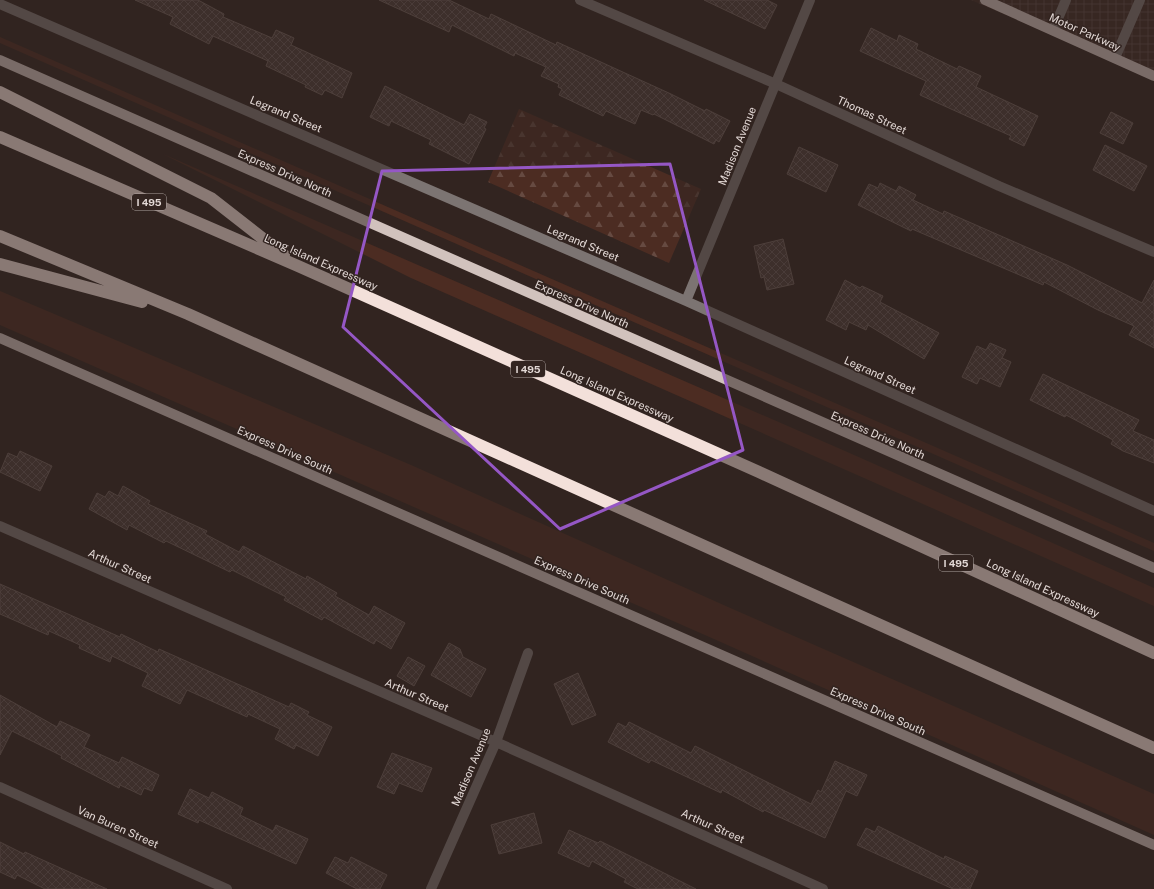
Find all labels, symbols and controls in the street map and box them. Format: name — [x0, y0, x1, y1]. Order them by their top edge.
street label: Motor Parkway — [1047, 11, 1123, 53]
street label: Legrand Street — [248, 93, 324, 135]
street label: Thomas Street — [835, 94, 909, 136]
street label: Madison Avenue — [716, 105, 758, 187]
street label: Express Drive North — [236, 147, 334, 199]
road number: I 495 — [132, 194, 166, 210]
street label: Legrand Street — [545, 222, 621, 264]
street label: Long Island Expressway — [262, 231, 380, 293]
street label: Express Drive North — [533, 278, 631, 330]
street label: Legrand Street — [842, 354, 918, 396]
road number: I 495 — [511, 361, 545, 377]
street label: Long Island Expressway — [558, 363, 676, 425]
street label: Express Drive North — [829, 409, 927, 461]
street label: Express Drive South — [235, 424, 335, 476]
street label: Arthur Street — [86, 547, 154, 585]
street label: Express Drive South — [532, 554, 632, 606]
road number: I 495 — [939, 555, 973, 571]
street label: Long Island Expressway — [985, 557, 1101, 619]
street label: Arthur Street — [383, 676, 451, 714]
street label: Express Drive South — [828, 685, 928, 737]
street label: Madison Avenue — [449, 726, 493, 808]
street label: Van Buren Street — [76, 804, 160, 850]
street label: Arthur Street — [679, 807, 747, 845]

